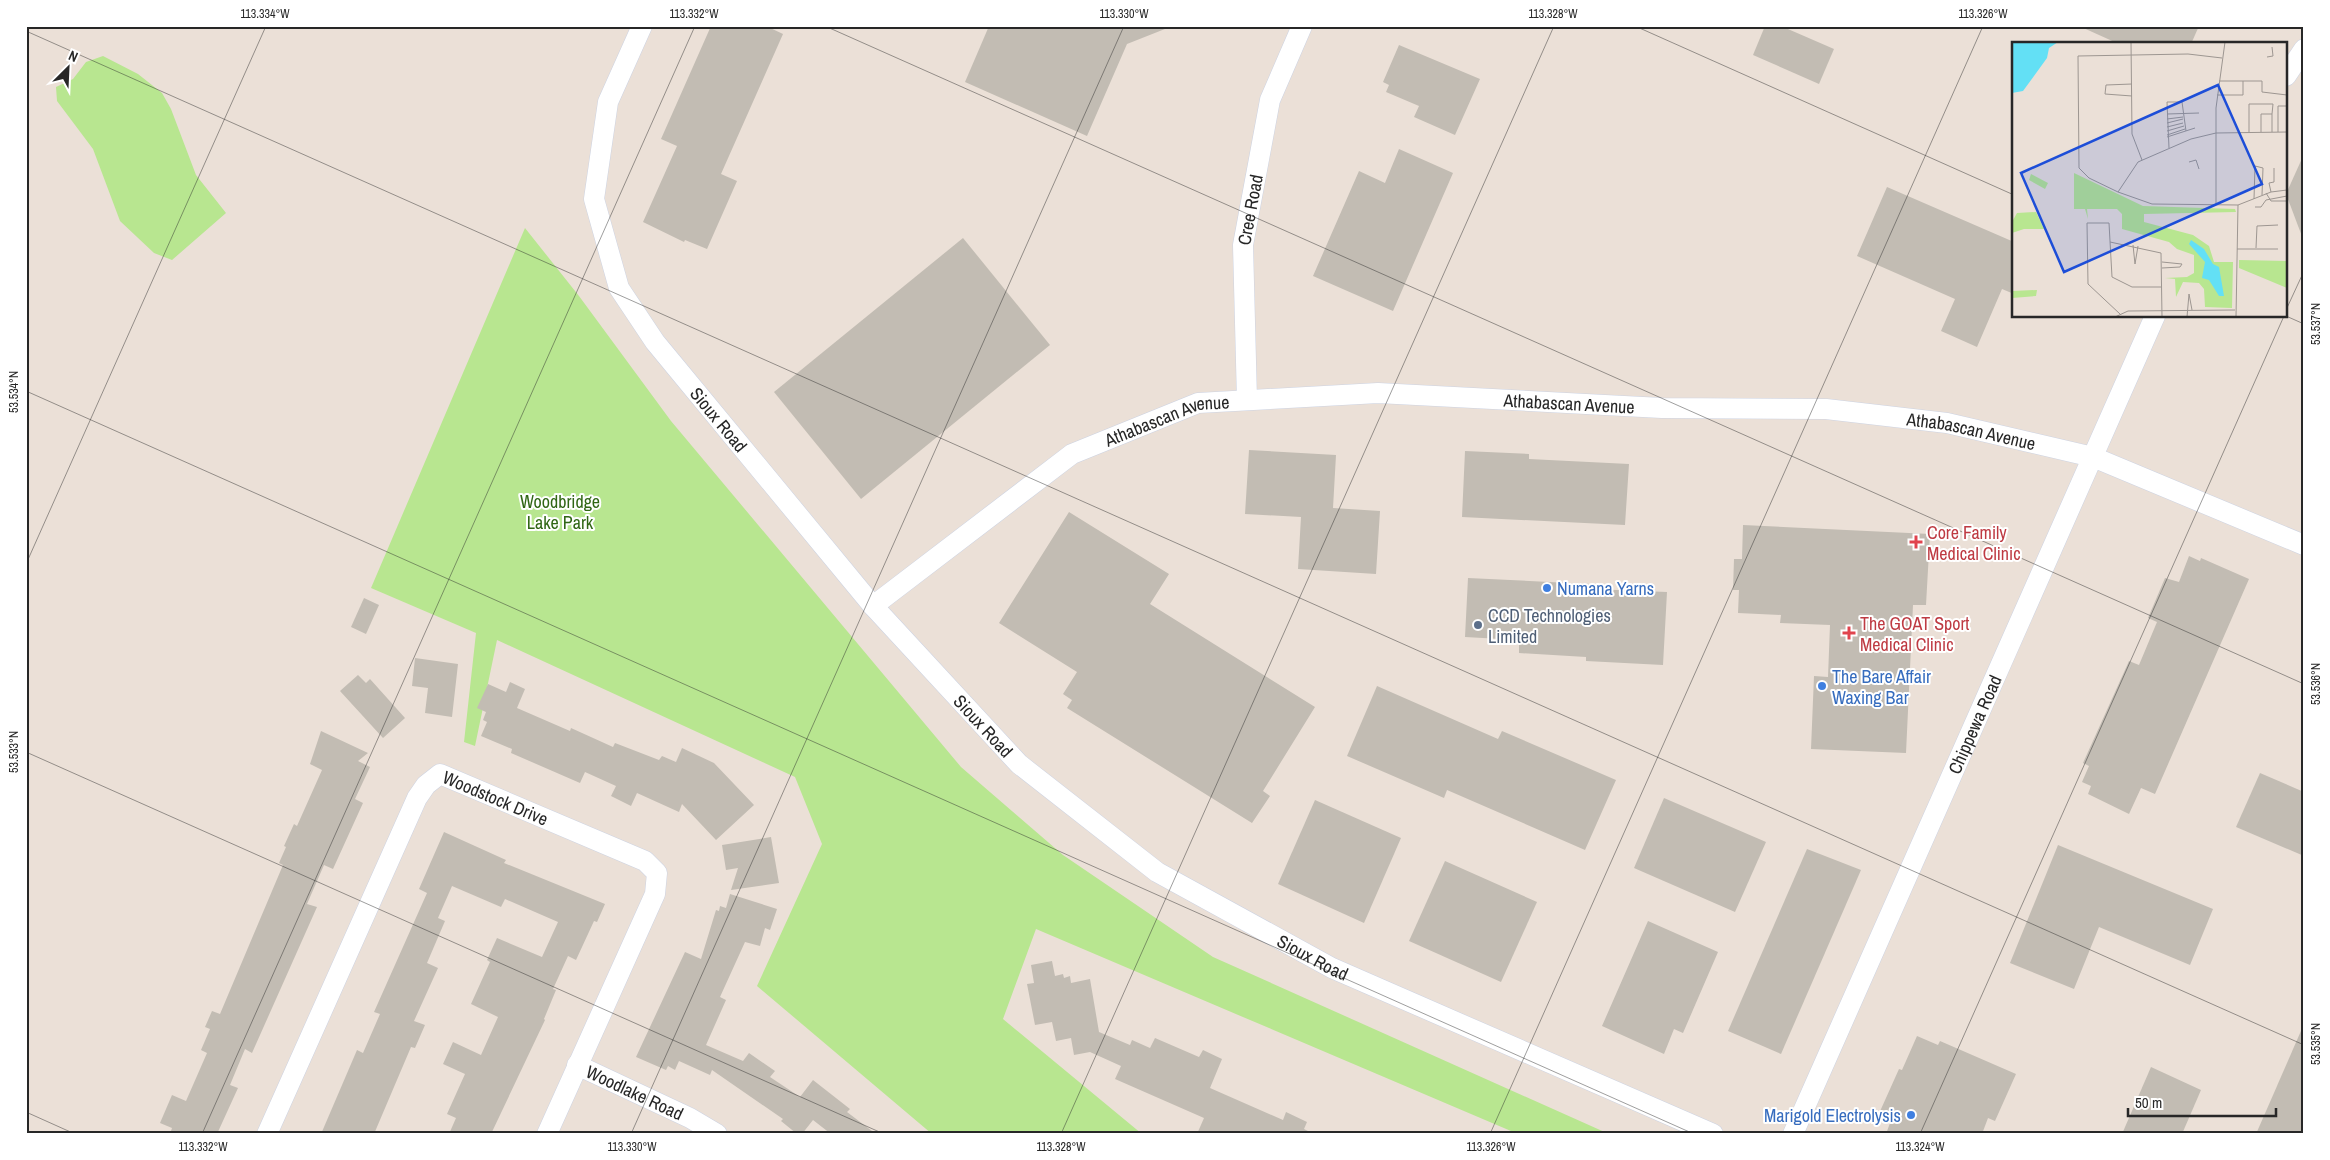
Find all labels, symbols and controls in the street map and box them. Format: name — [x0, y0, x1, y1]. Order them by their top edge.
text: 113.334°W — [241, 6, 290, 22]
text: 113.332°W — [670, 6, 719, 22]
text: 113.330°W — [1100, 6, 1149, 22]
text: 113.328°W — [1529, 6, 1578, 22]
text: 113.326°W — [1959, 6, 2008, 22]
north arrow — [42, 42, 92, 92]
inset map — [2012, 42, 2288, 318]
text: N — [66, 46, 81, 66]
street label: Cree Road — [1231, 172, 1268, 247]
text: 53.537°N — [2308, 303, 2324, 345]
text: 53.534°N — [6, 371, 22, 413]
street label: Sioux Road — [685, 382, 753, 457]
street label: Athabascan Avenue — [1502, 387, 1635, 419]
street label: Athabascan Avenue — [1100, 389, 1230, 452]
street label: Athabascan Avenue — [1904, 406, 2038, 456]
park label: Woodbridge Lake Park — [520, 489, 600, 535]
place label: Core Family Medical Clinic — [1927, 520, 2021, 566]
marker: Core Family Medical Clinic — [1909, 535, 1923, 549]
place label: Numana Yarns — [1557, 576, 1654, 601]
marker: Numana Yarns — [1541, 582, 1553, 594]
place label: CCD Technologies Limited — [1488, 603, 1611, 649]
place label: The GOAT Sport Medical Clinic — [1860, 611, 1969, 657]
marker: CCD Technologies Limited — [1472, 619, 1484, 631]
marker: The GOAT Sport Medical Clinic — [1842, 626, 1856, 640]
text: 53.536°N — [2308, 663, 2324, 705]
place label: The Bare Affair Waxing Bar — [1832, 664, 1931, 710]
street label: Chippewa Road — [1941, 671, 2007, 778]
marker: The Bare Affair Waxing Bar — [1816, 680, 1828, 692]
street label: Sioux Road — [948, 689, 1019, 763]
text: 53.533°N — [6, 731, 22, 773]
street label: Woodstock Drive — [439, 764, 552, 831]
street label: Sioux Road — [1273, 928, 1352, 986]
text: 53.535°N — [2308, 1023, 2324, 1065]
street label: Woodlake Road — [582, 1059, 688, 1126]
scale bar — [2128, 1085, 2275, 1117]
text: 50 m — [2135, 1092, 2162, 1113]
place label: Marigold Electrolysis — [1764, 1103, 1901, 1128]
marker: Marigold Electrolysis — [1905, 1109, 1917, 1121]
text: 113.332°W — [179, 1139, 228, 1155]
text: 113.330°W — [608, 1139, 657, 1155]
text: 113.328°W — [1037, 1139, 1086, 1155]
text: 113.326°W — [1467, 1139, 1516, 1155]
text: 113.324°W — [1896, 1139, 1945, 1155]

